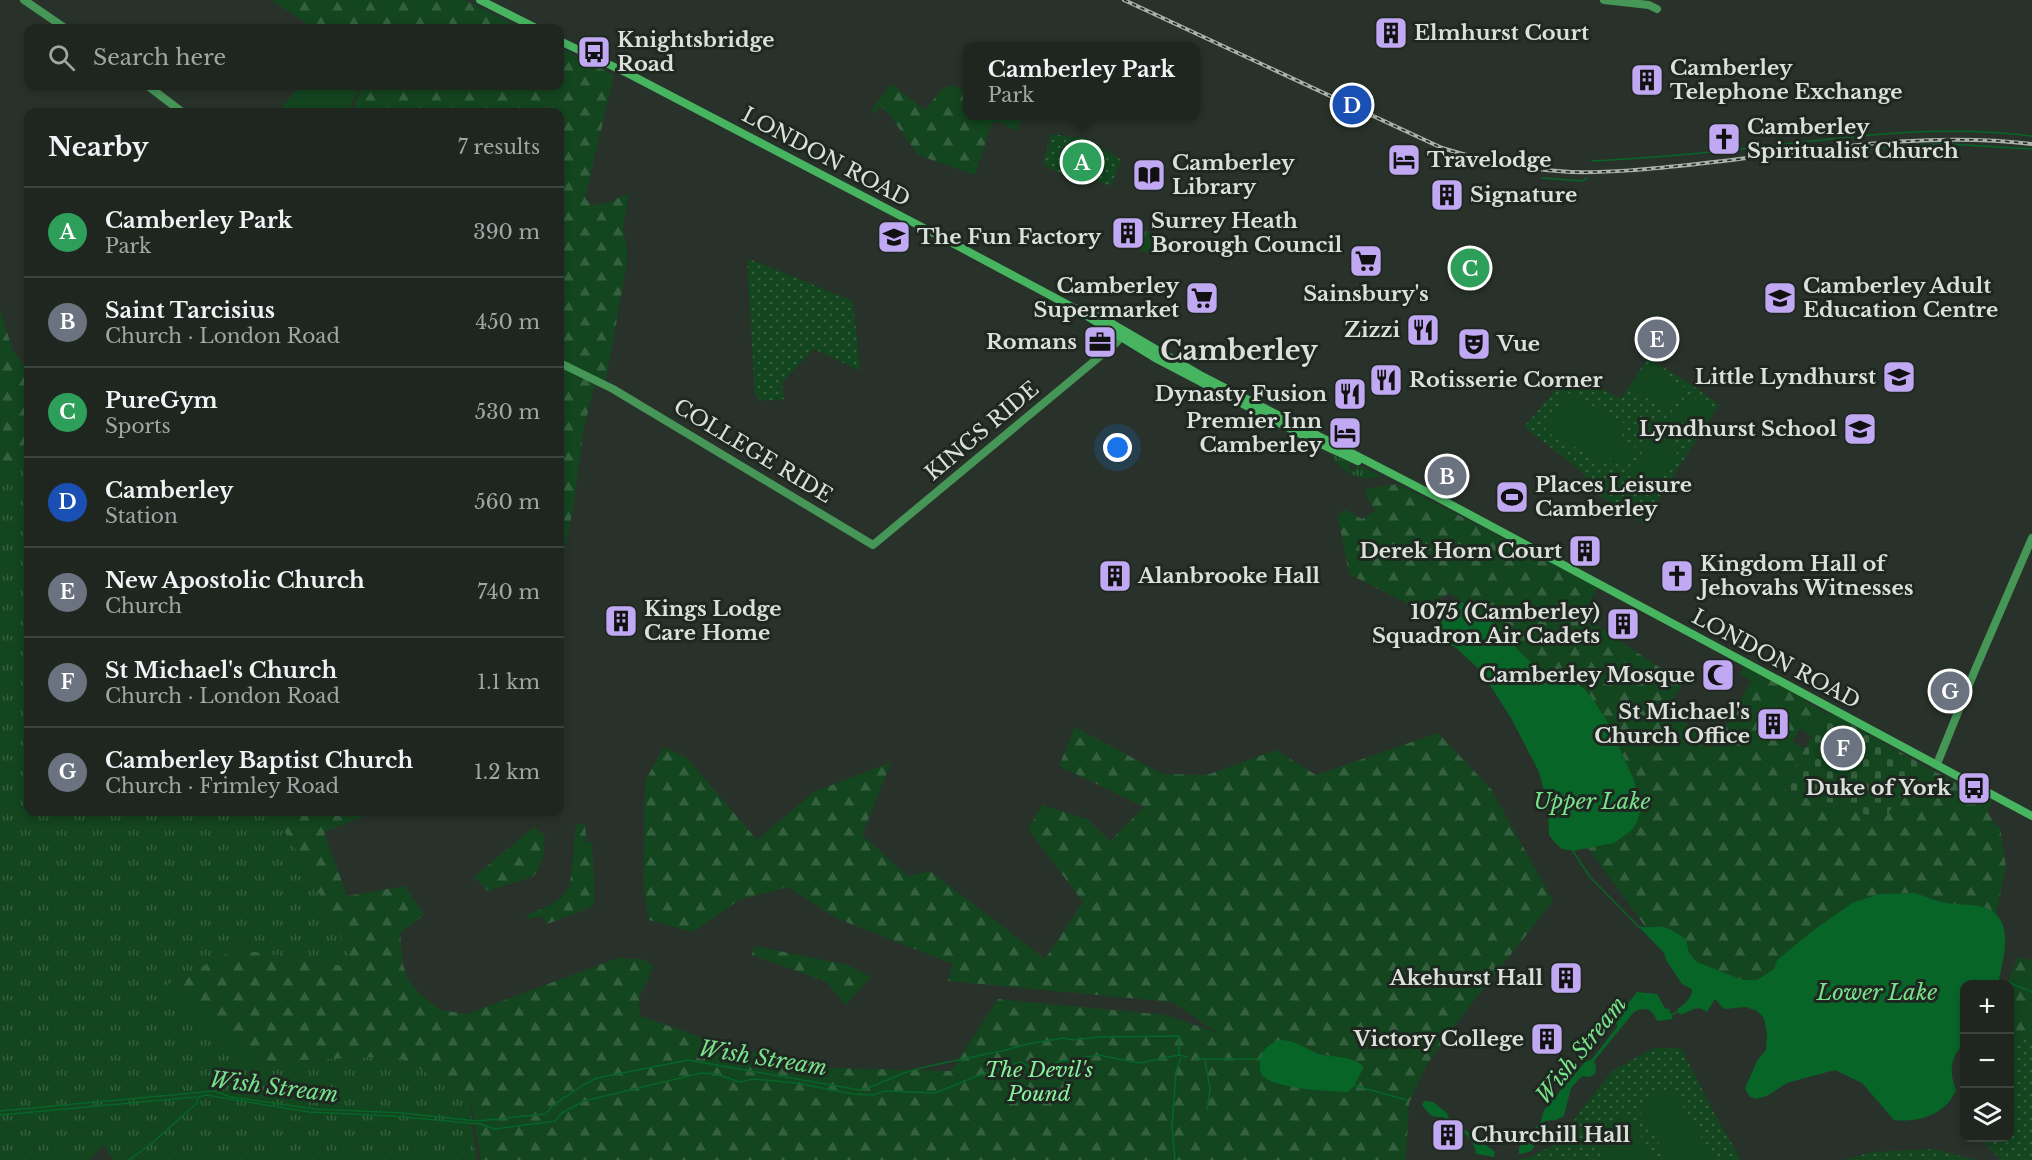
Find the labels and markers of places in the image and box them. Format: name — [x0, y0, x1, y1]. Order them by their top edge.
building icon: Elmhurst Court — [1373, 15, 1409, 51]
place label: Elmhurst Court — [1414, 20, 1589, 46]
place label: Knightsbridge Road — [617, 27, 774, 77]
bus stop icon: Knightsbridge Road — [576, 34, 612, 70]
place label: Camberley Telephone Exchange — [1670, 55, 1903, 105]
building icon: Camberley Telephone Exchange — [1629, 62, 1665, 98]
pin: D — [1332, 82, 1372, 128]
place label: Camberley Spiritualist Church — [1747, 114, 1959, 164]
church icon: Camberley Spiritualist Church — [1706, 121, 1742, 157]
pin: A — [1062, 140, 1102, 184]
hotel icon: Travelodge — [1386, 142, 1422, 178]
place label: Travelodge — [1427, 147, 1552, 173]
place label: Camberley Library — [1172, 150, 1295, 200]
library icon: Camberley Library — [1131, 157, 1167, 193]
building icon: Signature — [1429, 177, 1465, 213]
place label: Signature — [1470, 182, 1577, 208]
place label: Surrey Heath Borough Council — [1151, 208, 1343, 258]
building icon: Surrey Heath Borough Council — [1110, 215, 1146, 251]
school or university icon: The Fun Factory — [876, 219, 912, 255]
place label: The Fun Factory — [917, 224, 1102, 250]
supermarket icon: Sainsbury's — [1348, 243, 1384, 279]
pin: C — [1450, 246, 1490, 290]
place label: Camberley Supermarket — [1033, 273, 1179, 323]
place label: Camberley Adult Education Centre — [1803, 273, 1998, 323]
supermarket icon: Camberley Supermarket — [1184, 280, 1220, 316]
school or university icon: Camberley Adult Education Centre — [1762, 280, 1798, 316]
place label: Sainsbury's — [1303, 281, 1429, 307]
restaurant icon: Zizzi — [1405, 312, 1441, 348]
pin: E — [1638, 316, 1676, 362]
place label: Zizzi — [1344, 317, 1400, 343]
office icon: Romans — [1082, 324, 1118, 360]
theatre icon: Vue — [1456, 326, 1492, 362]
place label: Romans — [986, 329, 1077, 355]
place label: Vue — [1496, 331, 1540, 357]
school or university icon: Little Lyndhurst — [1881, 359, 1917, 395]
restaurant icon: Rotisserie Corner — [1368, 362, 1404, 398]
place label: Little Lyndhurst — [1695, 364, 1876, 390]
place label: Rotisserie Corner — [1409, 367, 1603, 393]
restaurant icon: Dynasty Fusion — [1332, 376, 1368, 412]
place label: Dynasty Fusion — [1155, 381, 1327, 407]
place label: Premier Inn Camberley — [1186, 408, 1322, 458]
school or university icon: Lyndhurst School — [1842, 411, 1878, 447]
hotel icon: Premier Inn Camberley — [1327, 415, 1363, 451]
place label: Lyndhurst School — [1639, 416, 1838, 442]
pin: B — [1428, 454, 1466, 498]
place label: Places Leisure Camberley — [1535, 472, 1692, 522]
sports icon: Places Leisure Camberley — [1494, 479, 1530, 515]
building icon: Derek Horn Court — [1567, 533, 1603, 569]
place label: Derek Horn Court — [1360, 538, 1562, 564]
place label: Kingdom Hall of Jehovahs Witnesses — [1696, 551, 1914, 601]
building icon: Alanbrooke Hall — [1097, 558, 1133, 594]
church icon: Kingdom Hall of Jehovahs Witnesses — [1659, 558, 1695, 594]
place label: Alanbrooke Hall — [1137, 563, 1321, 589]
place label: Kings Lodge Care Home — [644, 596, 782, 646]
place label: 1075 (Camberley) Squadron Air Cadets — [1372, 599, 1600, 649]
building icon: Kings Lodge Care Home — [603, 603, 639, 639]
building icon: 1075 (Camberley) Squadron Air Cadets — [1605, 606, 1641, 642]
mosque icon: Camberley Mosque — [1700, 657, 1736, 693]
place label: Camberley Mosque — [1479, 662, 1695, 688]
pin: G — [1930, 668, 1970, 714]
place label: St Michael's Church Office — [1594, 699, 1750, 749]
building icon: St Michael's Church Office — [1755, 706, 1791, 742]
pin: F — [1824, 726, 1862, 771]
bus stop icon: Duke of York — [1956, 770, 1992, 806]
place label: Duke of York — [1805, 775, 1952, 801]
building icon: Akehurst Hall — [1548, 960, 1584, 996]
place label: Akehurst Hall — [1389, 965, 1544, 991]
building icon: Victory College — [1529, 1021, 1565, 1057]
place label: Victory College — [1353, 1026, 1524, 1052]
building icon: Churchill Hall — [1430, 1117, 1466, 1153]
place label: Churchill Hall — [1471, 1122, 1631, 1148]

